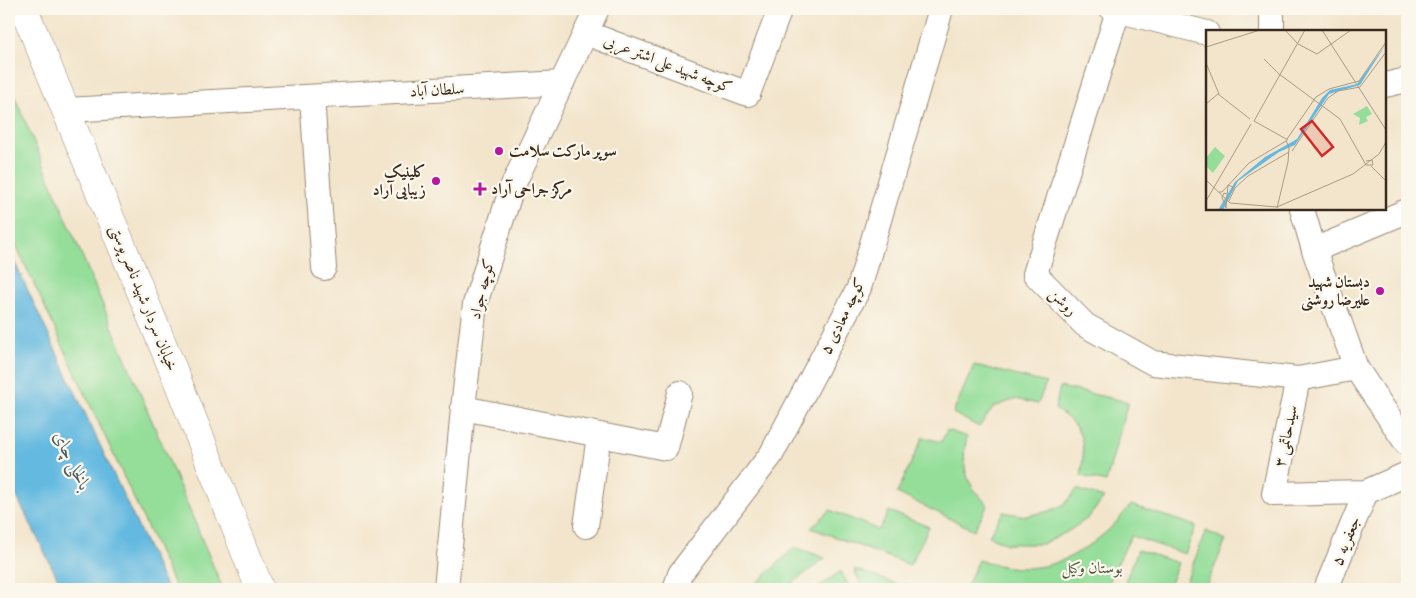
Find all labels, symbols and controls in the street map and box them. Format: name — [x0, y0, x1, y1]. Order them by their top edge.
street label: کوچه شهید علی اشتر عربی — [601, 30, 735, 99]
inset map — [1206, 30, 1386, 210]
street label: سلطان آباد — [409, 79, 465, 101]
place label: سوپر مارکت سلامت — [509, 141, 617, 161]
marker: سوپر مارکت سلامت — [493, 145, 505, 157]
place label: کلینیک زیبایی آراد — [372, 162, 427, 200]
marker: کلینیک زیبایی آراد — [430, 175, 442, 187]
place label: مرکز جراحی آراد — [491, 179, 572, 200]
marker: مرکز جراحی آراد — [473, 182, 487, 196]
street label: خیابان سردار شهید ناصر پوستی — [105, 222, 183, 375]
street label: کوچه جواد — [465, 257, 500, 322]
place label: دبستان شهید علیرضا روشنی — [1301, 272, 1370, 312]
street label: کوچه معادی ۵ — [816, 274, 871, 358]
street label: روشن — [1044, 284, 1081, 321]
marker: دبستان شهید علیرضا روشنی — [1374, 285, 1386, 297]
street label: سیدحاتمی ۳ — [1270, 403, 1303, 469]
water label: بالخلی چای — [47, 427, 96, 495]
street label: جعفریه ۵ — [1327, 513, 1365, 569]
park label: بوستان وکیل — [1061, 558, 1123, 579]

